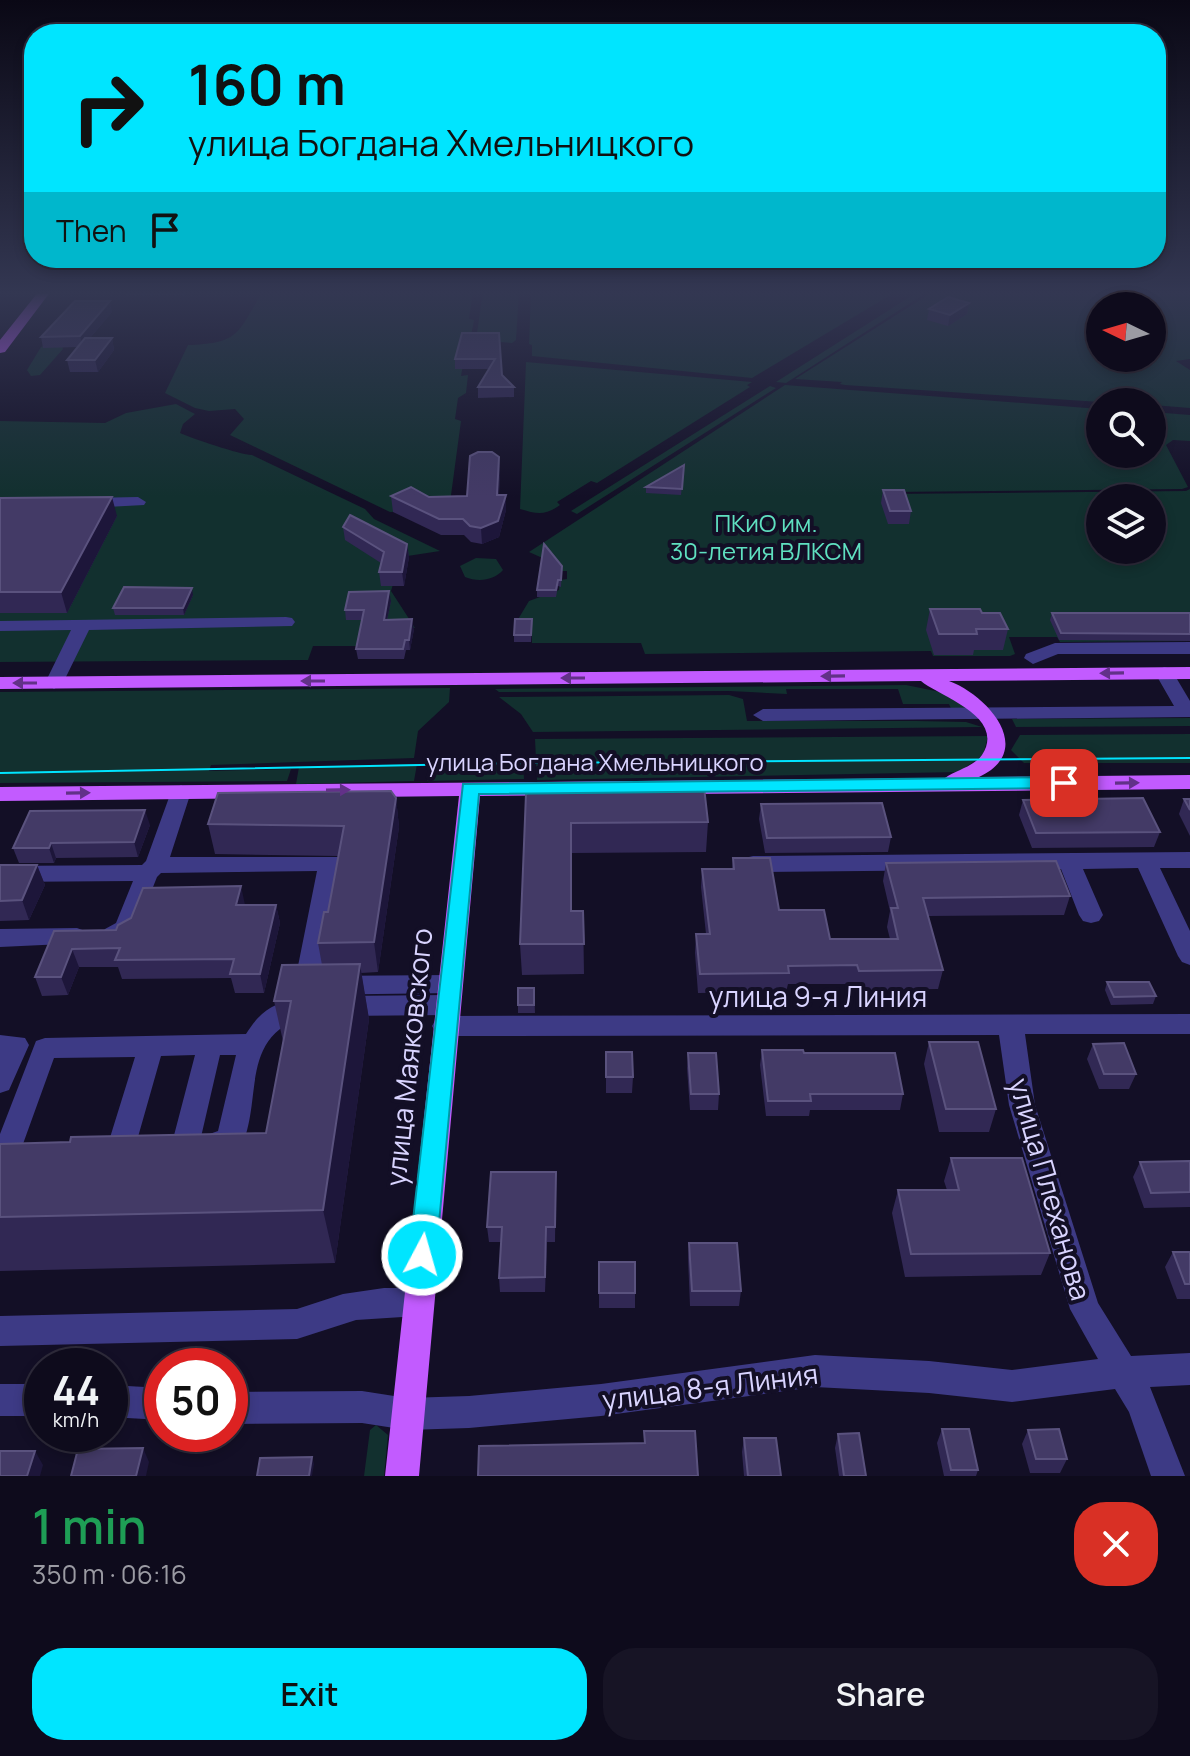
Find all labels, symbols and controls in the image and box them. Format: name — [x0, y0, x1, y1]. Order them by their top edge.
text: 160 m — [188, 45, 346, 122]
icon: right — [56, 56, 160, 160]
text: улица Богдана Хмельницкого — [188, 118, 694, 167]
icon: arrive — [143, 208, 187, 252]
text: Then — [56, 210, 127, 251]
north arrow — [1086, 292, 1166, 372]
map controls — [1086, 292, 1166, 564]
button: search — [1086, 388, 1166, 468]
button: layers — [1086, 484, 1166, 564]
park label: ПКиО им. 30-летия ВЛКСМ — [670, 506, 862, 567]
one-way arrow — [1099, 667, 1124, 680]
one-way arrow — [820, 670, 845, 682]
one-way arrow — [560, 672, 585, 685]
one-way arrow — [300, 675, 325, 687]
one-way arrow — [12, 677, 37, 689]
street label: улица Богдана Хмельницкого — [426, 745, 764, 778]
pin — [1030, 749, 1098, 817]
icon: arrive — [1042, 761, 1086, 805]
one-way arrow — [1115, 777, 1140, 789]
one-way arrow — [326, 784, 351, 796]
one-way arrow — [66, 787, 91, 799]
street label: улица Маяковского — [376, 926, 440, 1188]
street label: улица 9-я Линия — [709, 977, 927, 1015]
street label: улица Плеханова — [1001, 1074, 1101, 1304]
position arrow — [380, 1213, 464, 1297]
speed limit sign: 50 — [144, 1348, 248, 1452]
street label: улица 8-я Линия — [600, 1354, 820, 1418]
text: 44 — [52, 1362, 100, 1417]
text: km/h — [53, 1406, 99, 1433]
text: 1 min — [32, 1493, 146, 1558]
button: close — [1074, 1502, 1158, 1586]
text: 350 m · 06:16 — [32, 1556, 187, 1592]
button: Exit — [32, 1648, 587, 1740]
button: Share — [603, 1648, 1158, 1740]

